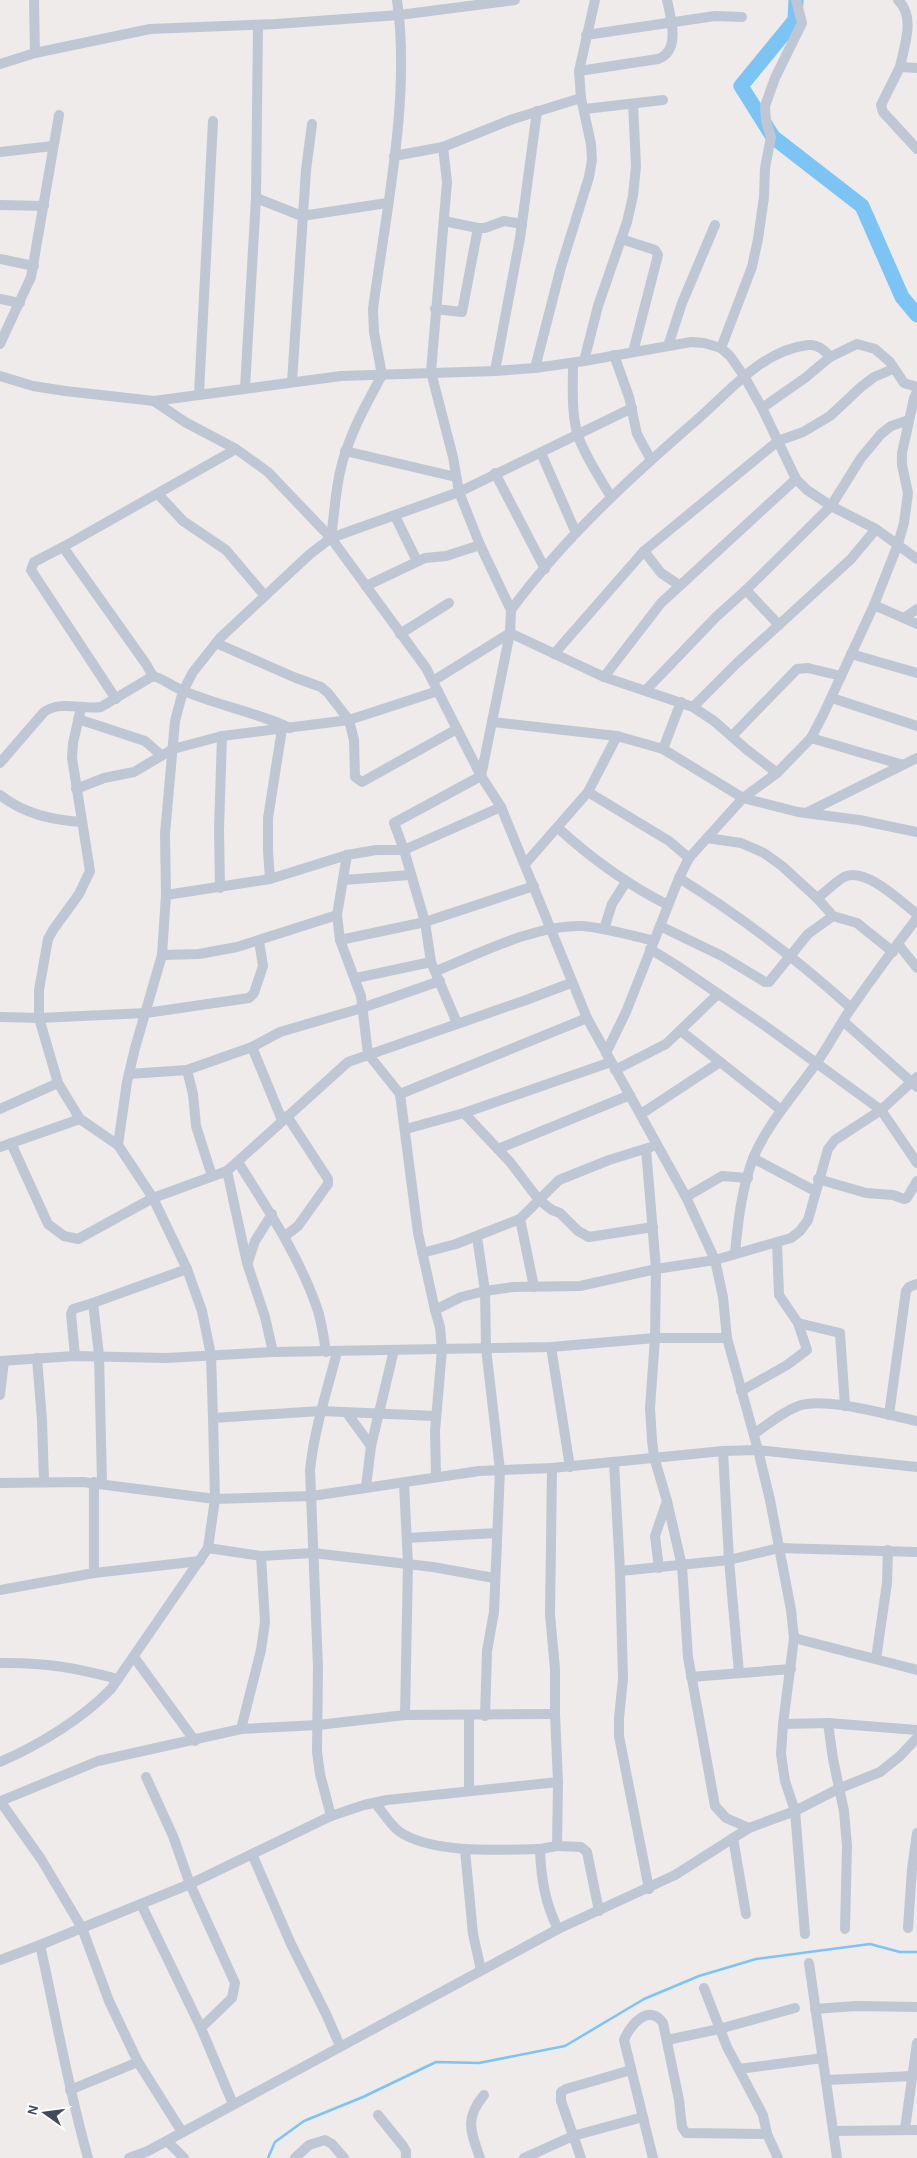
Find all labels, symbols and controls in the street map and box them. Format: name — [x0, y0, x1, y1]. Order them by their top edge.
north arrow — [20, 2088, 70, 2138]
text: N — [23, 2103, 42, 2117]

